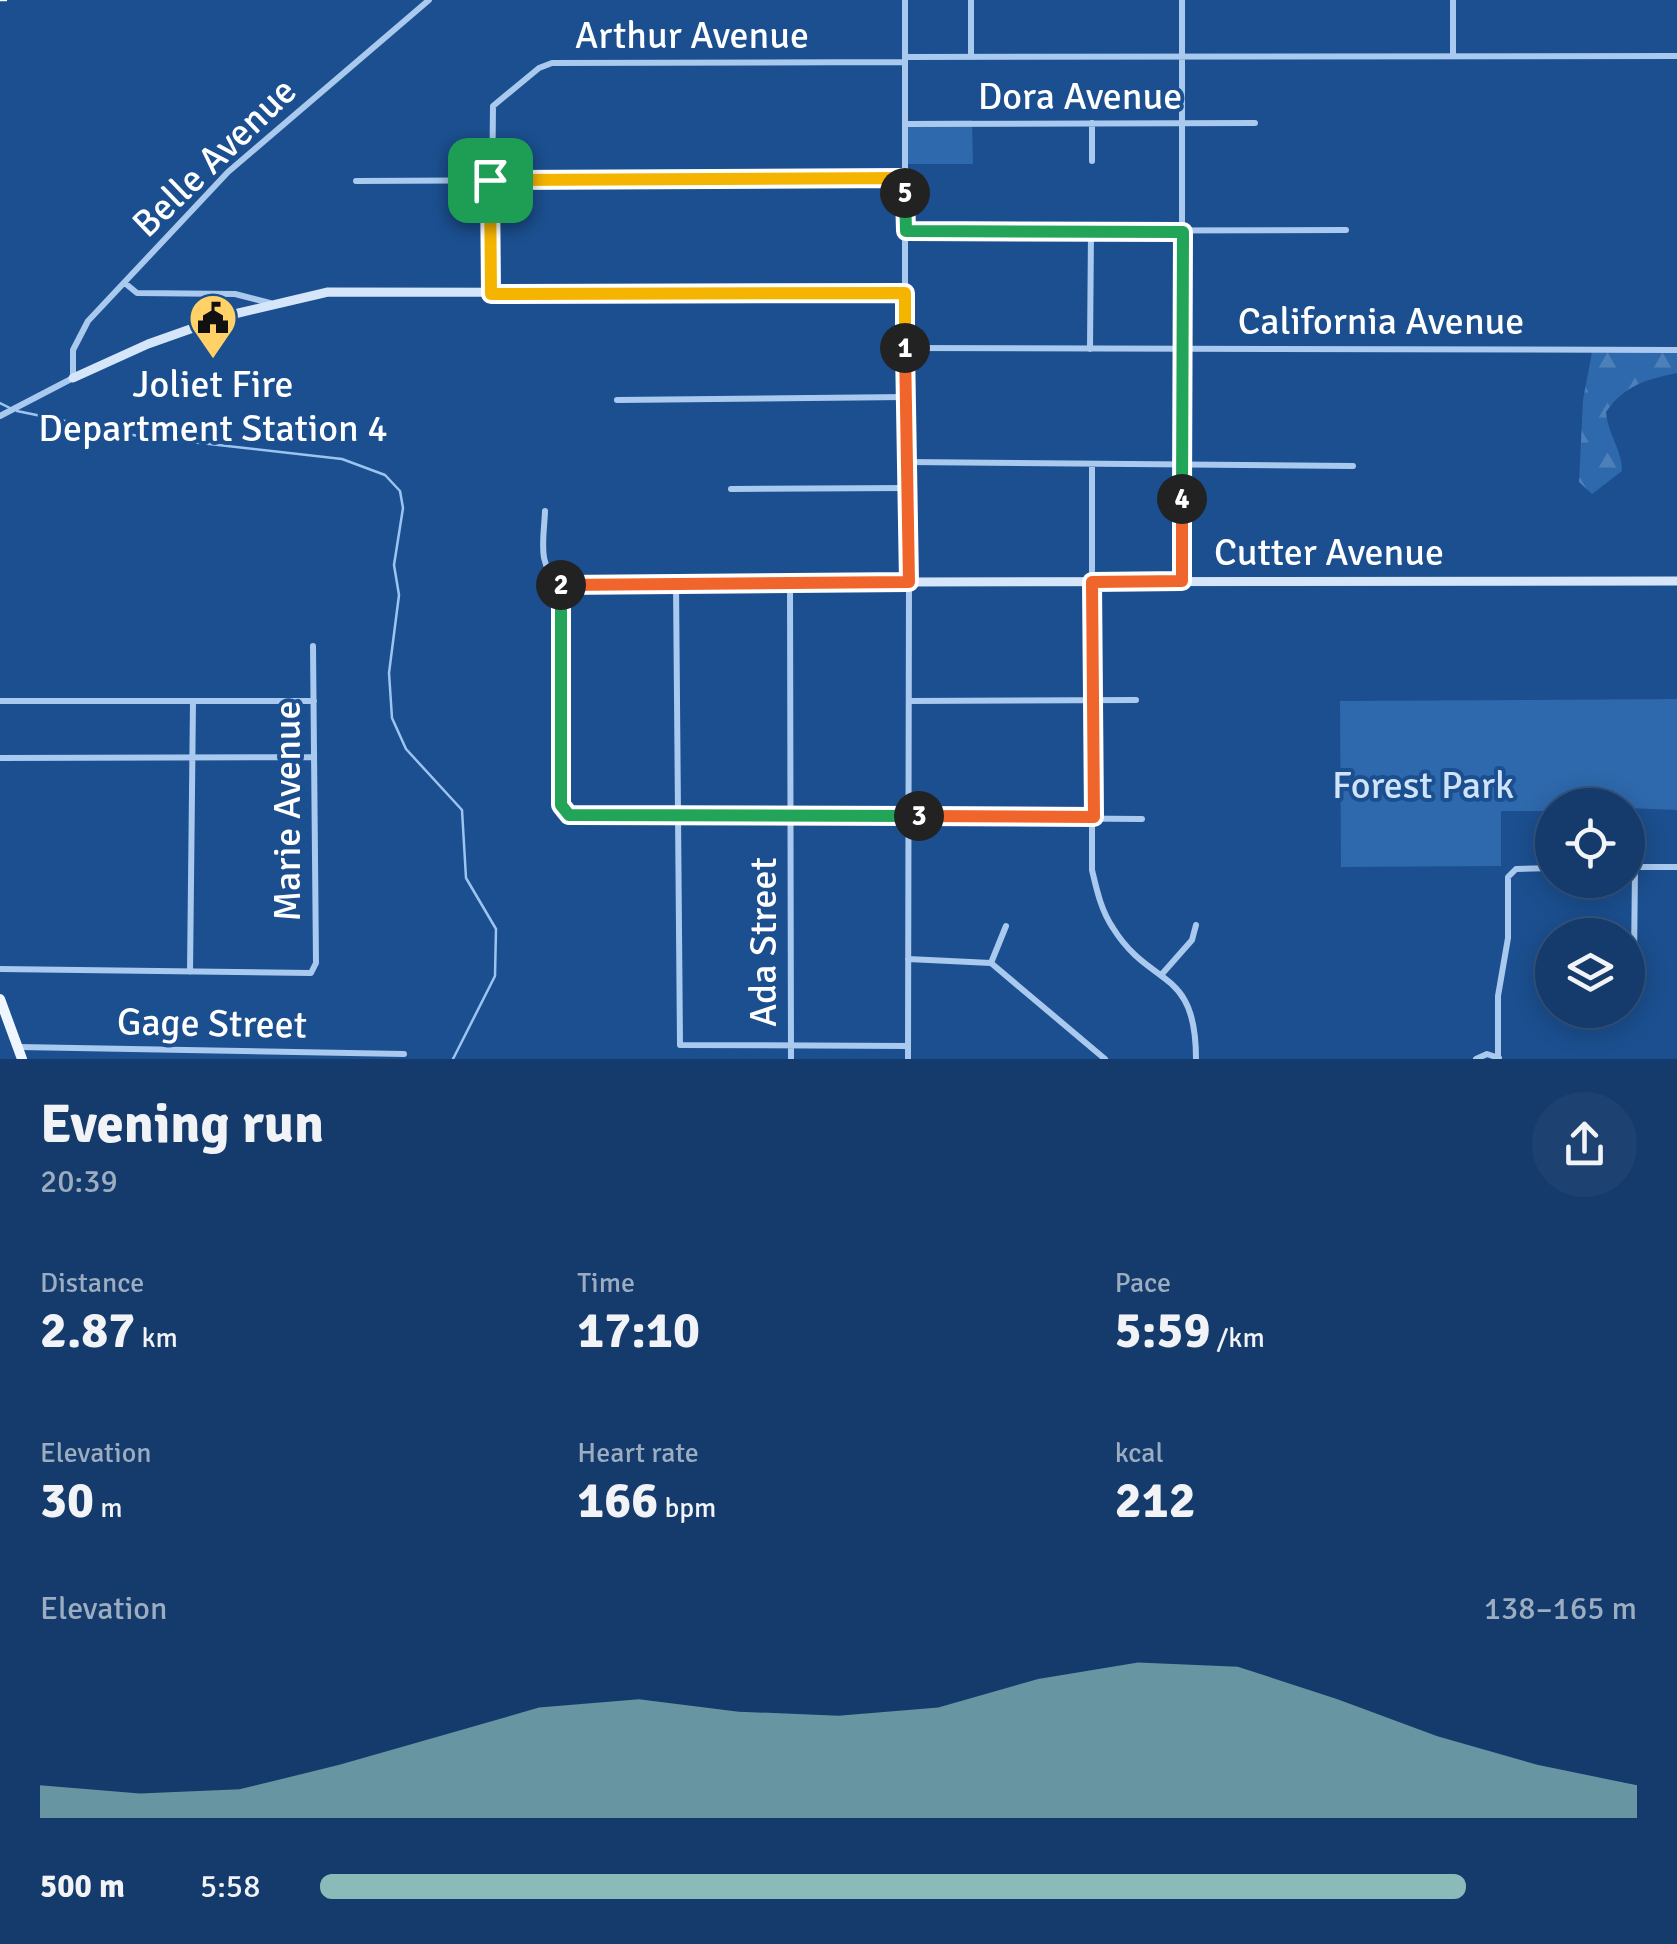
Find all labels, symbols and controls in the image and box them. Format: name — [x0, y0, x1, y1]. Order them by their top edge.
street label: Arthur Avenue — [575, 12, 809, 59]
street label: Belle Avenue — [123, 68, 306, 247]
street label: Dora Avenue — [978, 73, 1182, 120]
pin — [448, 138, 533, 223]
icon: arrive — [463, 153, 518, 208]
pin: 5 — [880, 168, 930, 218]
text: 5 — [897, 176, 913, 210]
public building icon: Joliet Fire Department Station 4 — [187, 292, 239, 360]
street label: California Avenue — [1238, 298, 1524, 345]
pin: 1 — [880, 323, 930, 373]
text: 1 — [897, 331, 913, 365]
place label: Joliet Fire Department Station 4 — [38, 361, 388, 452]
pin: 4 — [1157, 474, 1207, 524]
text: 4 — [1174, 482, 1190, 516]
street label: Cutter Avenue — [1214, 529, 1444, 576]
pin: 2 — [536, 560, 586, 610]
text: 2 — [553, 568, 569, 602]
street label: Marie Avenue — [264, 700, 311, 922]
park label: Forest Park — [1332, 762, 1514, 809]
map controls — [1535, 788, 1645, 1028]
button: locate — [1535, 788, 1645, 898]
pin: 3 — [894, 791, 944, 841]
text: 3 — [911, 799, 927, 833]
street label: Ada Street — [740, 857, 787, 1027]
button: layers — [1535, 918, 1645, 1028]
street label: Gage Street — [117, 998, 307, 1049]
text: Evening run — [40, 1090, 324, 1158]
button: share — [1532, 1092, 1637, 1197]
text: 20:39 — [40, 1162, 118, 1201]
text: Distance — [40, 1266, 144, 1300]
text: Time — [577, 1266, 635, 1300]
text: Pace — [1115, 1266, 1171, 1300]
text: 2.87 — [40, 1300, 135, 1362]
text: 17:10 — [577, 1300, 700, 1362]
text: 5:59 — [1115, 1300, 1210, 1362]
text: km — [135, 1321, 178, 1355]
text: /km — [1210, 1321, 1265, 1355]
text: Elevation — [40, 1436, 152, 1470]
text: Heart rate — [577, 1436, 699, 1470]
text: kcal — [1115, 1436, 1164, 1470]
text: 30 — [40, 1470, 94, 1532]
text: 166 — [577, 1470, 658, 1532]
text: 212 — [1115, 1470, 1196, 1532]
text: m — [94, 1491, 123, 1525]
text: bpm — [658, 1491, 716, 1525]
text: Elevation — [40, 1589, 167, 1628]
text: 138–165 m — [1484, 1589, 1637, 1628]
text: 500 m — [40, 1867, 125, 1906]
text: 5:58 — [200, 1867, 260, 1906]

